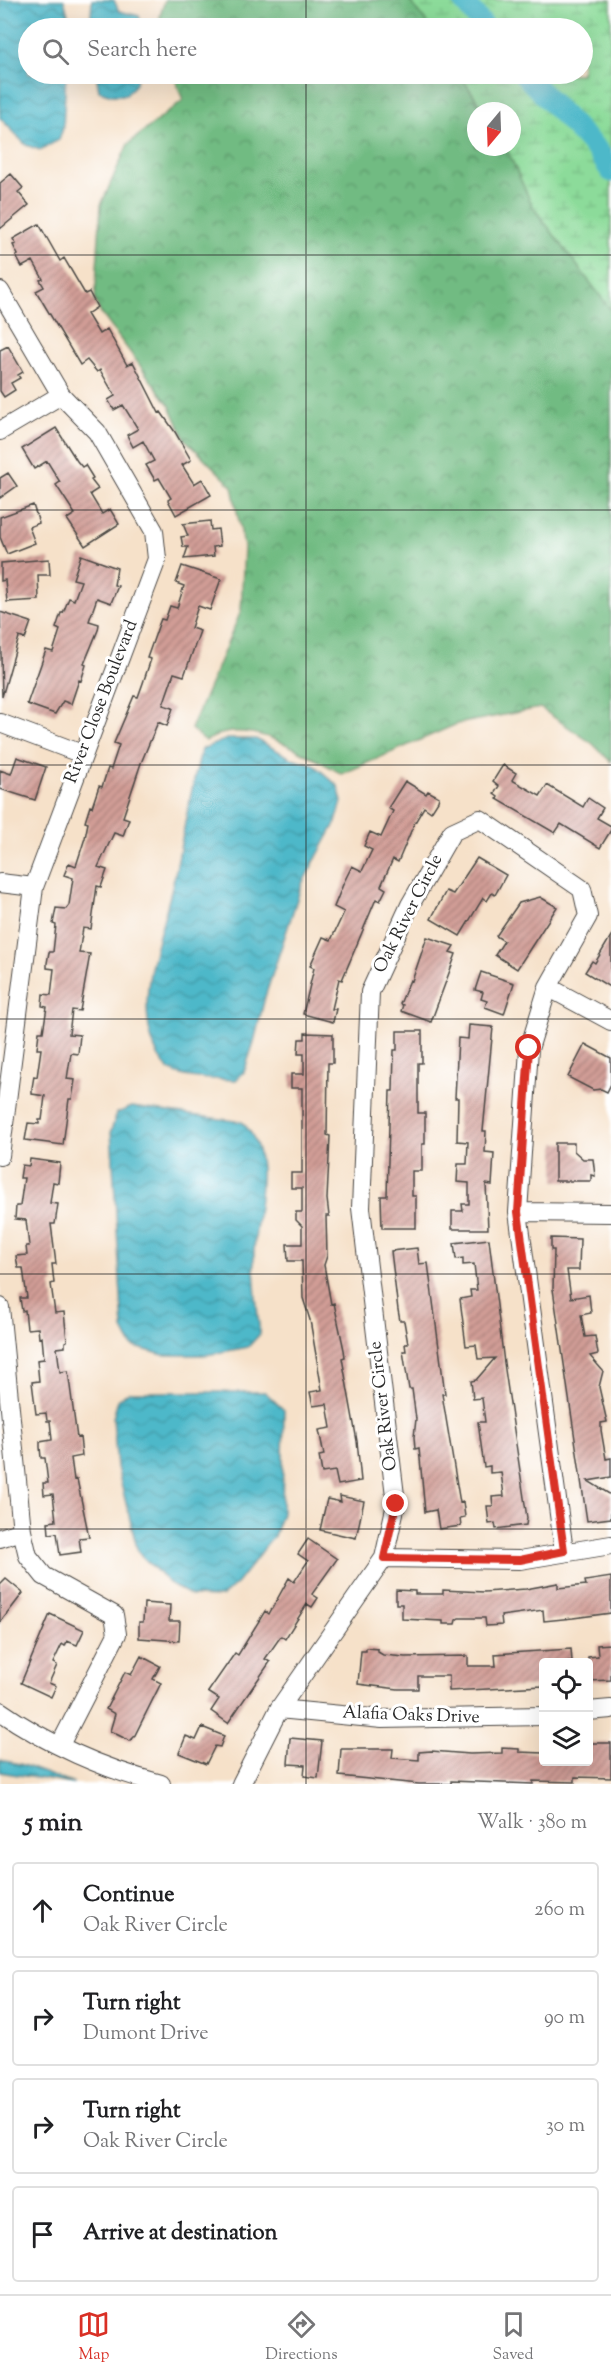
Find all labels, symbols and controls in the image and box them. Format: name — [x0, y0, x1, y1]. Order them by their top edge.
search box — [18, 18, 593, 84]
icon: search — [39, 35, 72, 68]
text: Search here — [87, 35, 197, 67]
north arrow — [467, 102, 521, 156]
street label: River Close Boulevard — [59, 616, 145, 788]
street label: Oak River Circle — [368, 850, 450, 978]
route start — [515, 1034, 541, 1060]
street label: Oak River Circle — [363, 1340, 405, 1472]
route end — [382, 1490, 408, 1516]
map controls — [539, 1658, 593, 1766]
button: locate — [539, 1658, 593, 1712]
street label: Alafia Oaks Drive — [342, 1701, 480, 1731]
button: layers — [539, 1712, 593, 1766]
text: 5 min — [24, 1805, 83, 1842]
text: Walk · 380 m — [477, 1809, 587, 1838]
text: Continue — [83, 1880, 174, 1912]
icon: ahead — [26, 1894, 59, 1927]
text: 260 m — [534, 1896, 585, 1925]
text: Oak River Circle — [83, 1912, 228, 1941]
text: Turn right — [83, 1988, 180, 2020]
icon: right — [26, 2002, 59, 2035]
text: 90 m — [544, 2004, 585, 2033]
text: Dumont Drive — [83, 2020, 208, 2049]
text: Turn right — [83, 2096, 180, 2128]
icon: right — [26, 2110, 59, 2143]
text: 30 m — [546, 2112, 585, 2141]
text: Oak River Circle — [83, 2128, 228, 2157]
icon: arrive — [26, 2218, 59, 2251]
text: Arrive at destination — [83, 2218, 278, 2250]
tab: Map — [77, 2308, 110, 2367]
tab: Directions — [265, 2308, 338, 2367]
tab: Saved — [492, 2308, 534, 2367]

